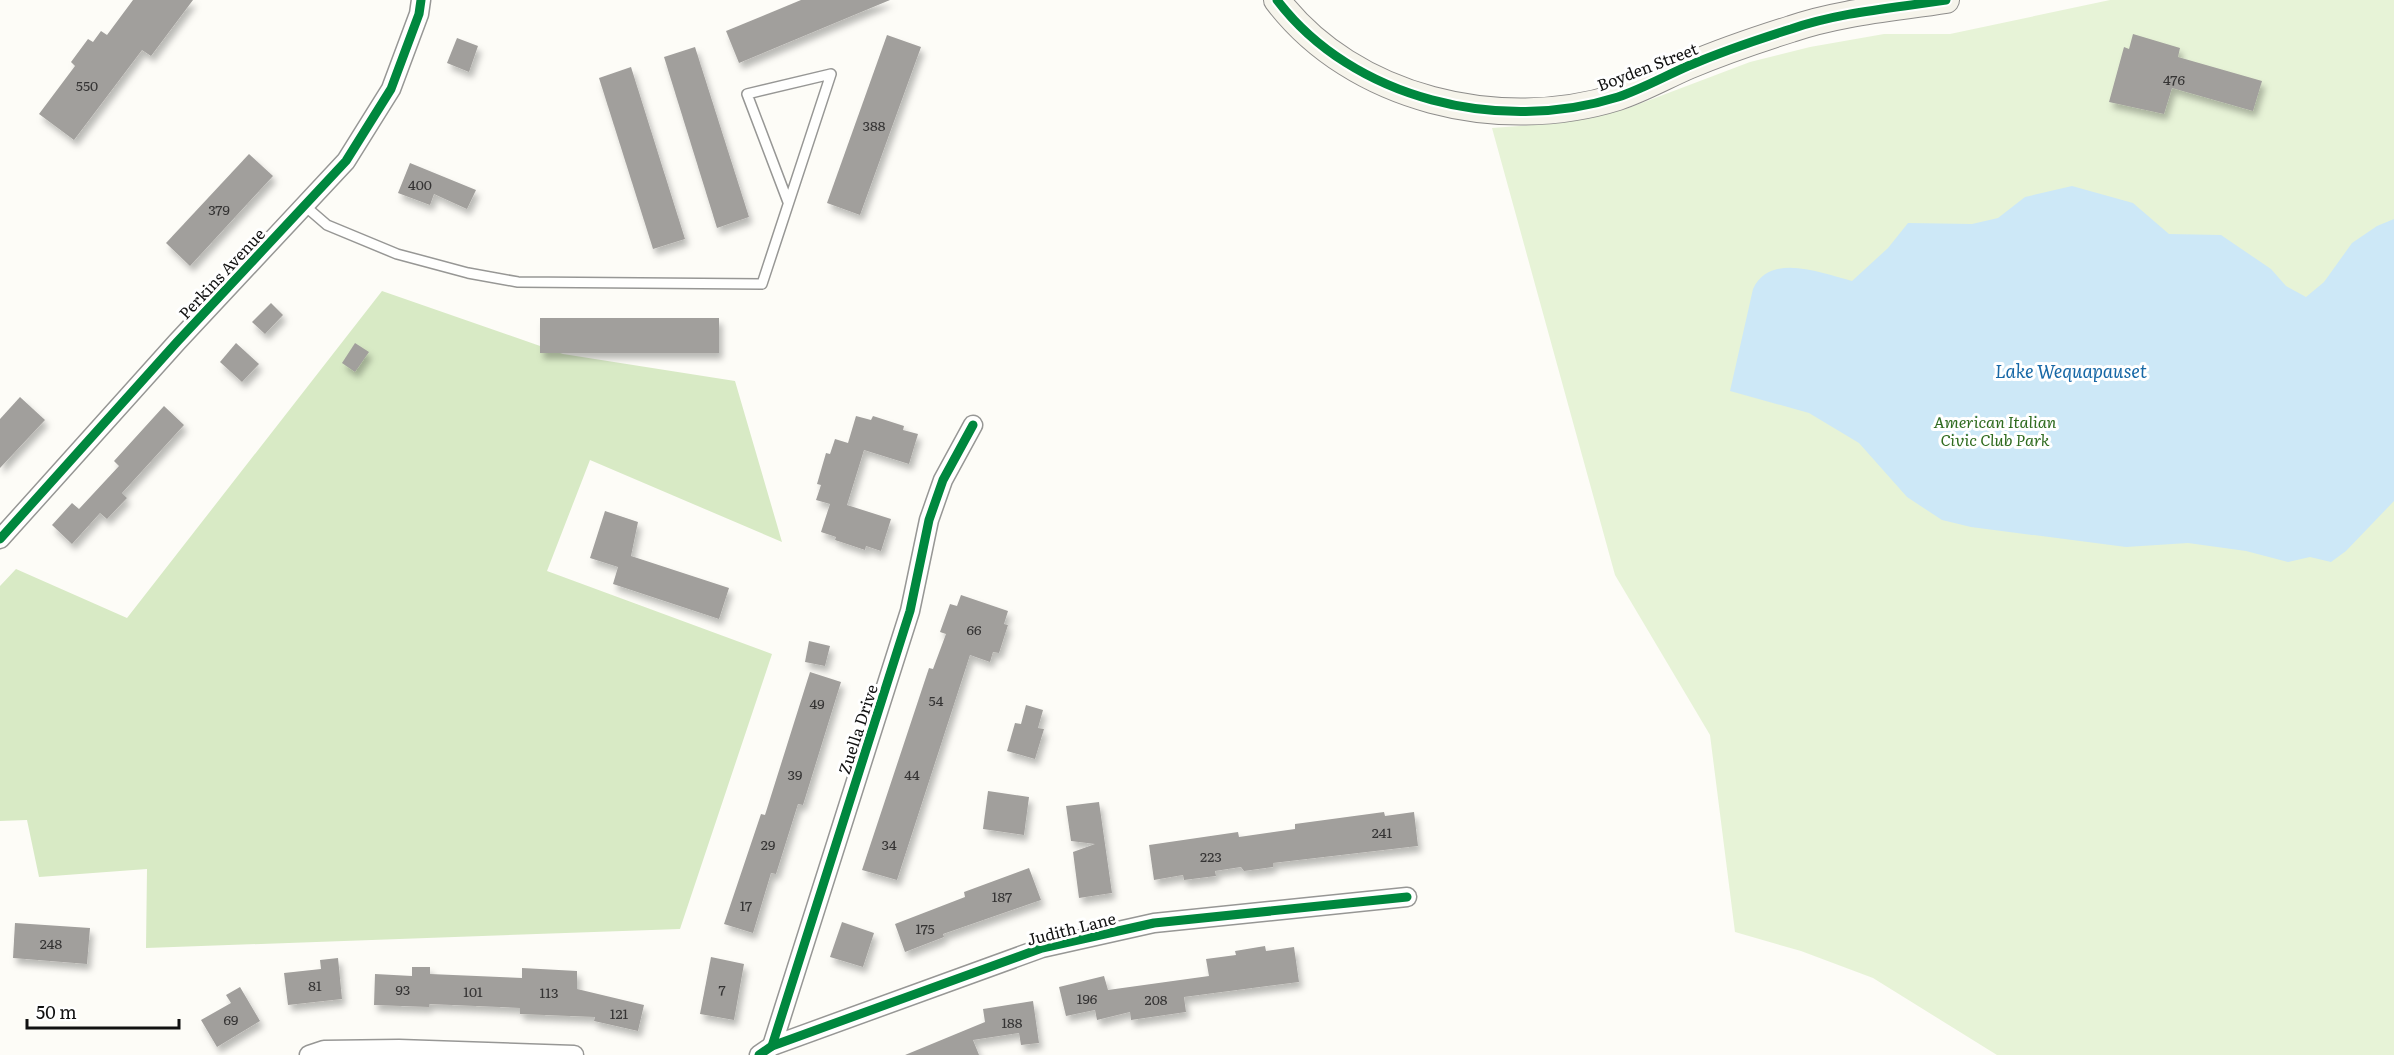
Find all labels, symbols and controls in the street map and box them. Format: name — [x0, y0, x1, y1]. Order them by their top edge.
street label: Boyden Street — [1593, 36, 1701, 96]
house number: 476 — [2163, 69, 2185, 89]
house number: 550 — [76, 75, 98, 95]
house number: 388 — [862, 115, 886, 135]
house number: 400 — [408, 174, 432, 194]
house number: 379 — [208, 199, 230, 219]
street label: Perkins Avenue — [172, 222, 270, 324]
water label: Lake Wequapauset — [1995, 357, 2147, 384]
park label: American Italian Civic Club Park — [1934, 409, 2057, 451]
house number: 66 — [966, 619, 982, 639]
street label: Zuella Drive — [831, 681, 883, 777]
house number: 54 — [929, 690, 944, 710]
house number: 49 — [809, 693, 825, 713]
house number: 39 — [788, 764, 802, 784]
house number: 44 — [904, 764, 920, 784]
house number: 241 — [1372, 822, 1393, 842]
house number: 29 — [761, 834, 775, 854]
house number: 34 — [881, 834, 897, 854]
house number: 223 — [1200, 846, 1222, 866]
house number: 187 — [992, 886, 1012, 906]
house number: 17 — [740, 895, 752, 915]
street label: Judith Lane — [1024, 905, 1118, 951]
house number: 175 — [915, 918, 935, 938]
house number: 248 — [40, 933, 63, 953]
house number: 81 — [308, 975, 322, 995]
house number: 93 — [396, 979, 410, 999]
house number: 7 — [718, 979, 726, 999]
house number: 101 — [463, 981, 483, 1001]
house number: 113 — [540, 982, 558, 1002]
house number: 196 — [1077, 988, 1098, 1008]
house number: 208 — [1145, 989, 1168, 1009]
scale bar — [27, 992, 178, 1030]
text: 50 m — [36, 998, 77, 1025]
house number: 121 — [610, 1003, 629, 1023]
house number: 69 — [224, 1009, 238, 1029]
house number: 188 — [1001, 1012, 1023, 1032]

